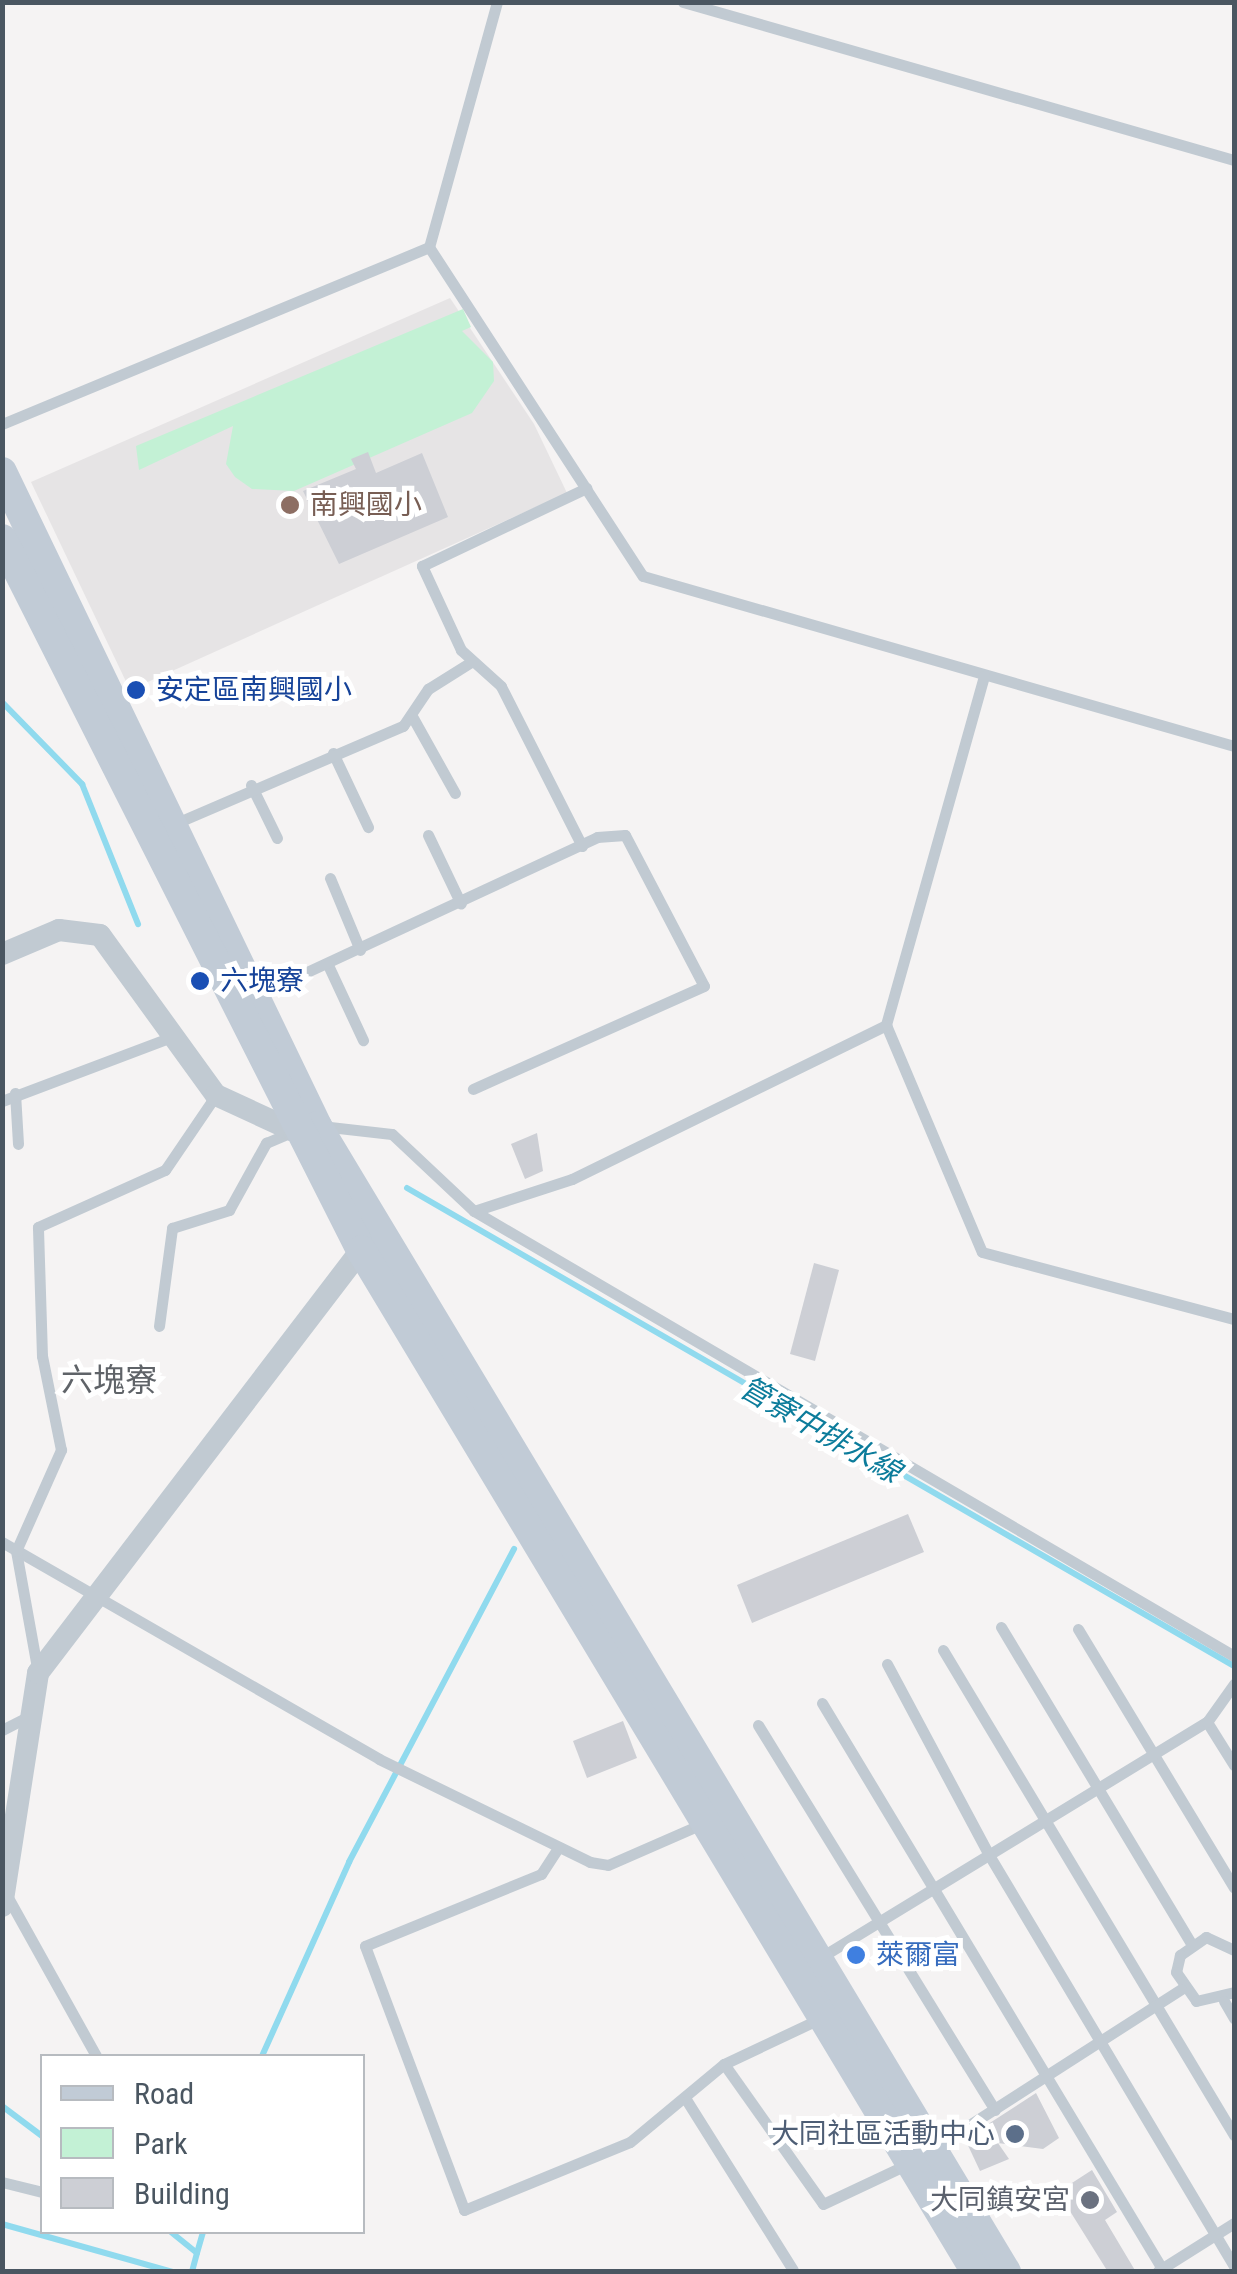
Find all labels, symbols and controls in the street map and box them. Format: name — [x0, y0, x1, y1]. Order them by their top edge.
place label: 南興國小 — [310, 488, 422, 522]
marker: 南興國小 — [279, 494, 301, 516]
place label: 安定區南興國小 — [156, 673, 352, 707]
marker: 安定區南興國小 — [125, 679, 147, 701]
place label: 六塊寮 — [220, 964, 304, 998]
marker: 六塊寮 — [189, 970, 211, 992]
district label: 六塊寮 — [61, 1361, 157, 1399]
water label: 管寮中排水線 — [733, 1369, 907, 1491]
place label: 萊爾富 — [876, 1938, 960, 1972]
marker: 萊爾富 — [845, 1944, 867, 1966]
legend — [40, 2054, 365, 2234]
text: Road — [134, 2076, 194, 2111]
place label: 大同社區活動中心 — [771, 2117, 995, 2151]
marker: 大同社區活動中心 — [1004, 2123, 1026, 2145]
text: Park — [134, 2126, 188, 2161]
text: Building — [134, 2176, 230, 2211]
place label: 大同鎮安宮 — [930, 2183, 1070, 2217]
marker: 大同鎮安宮 — [1079, 2189, 1101, 2211]

